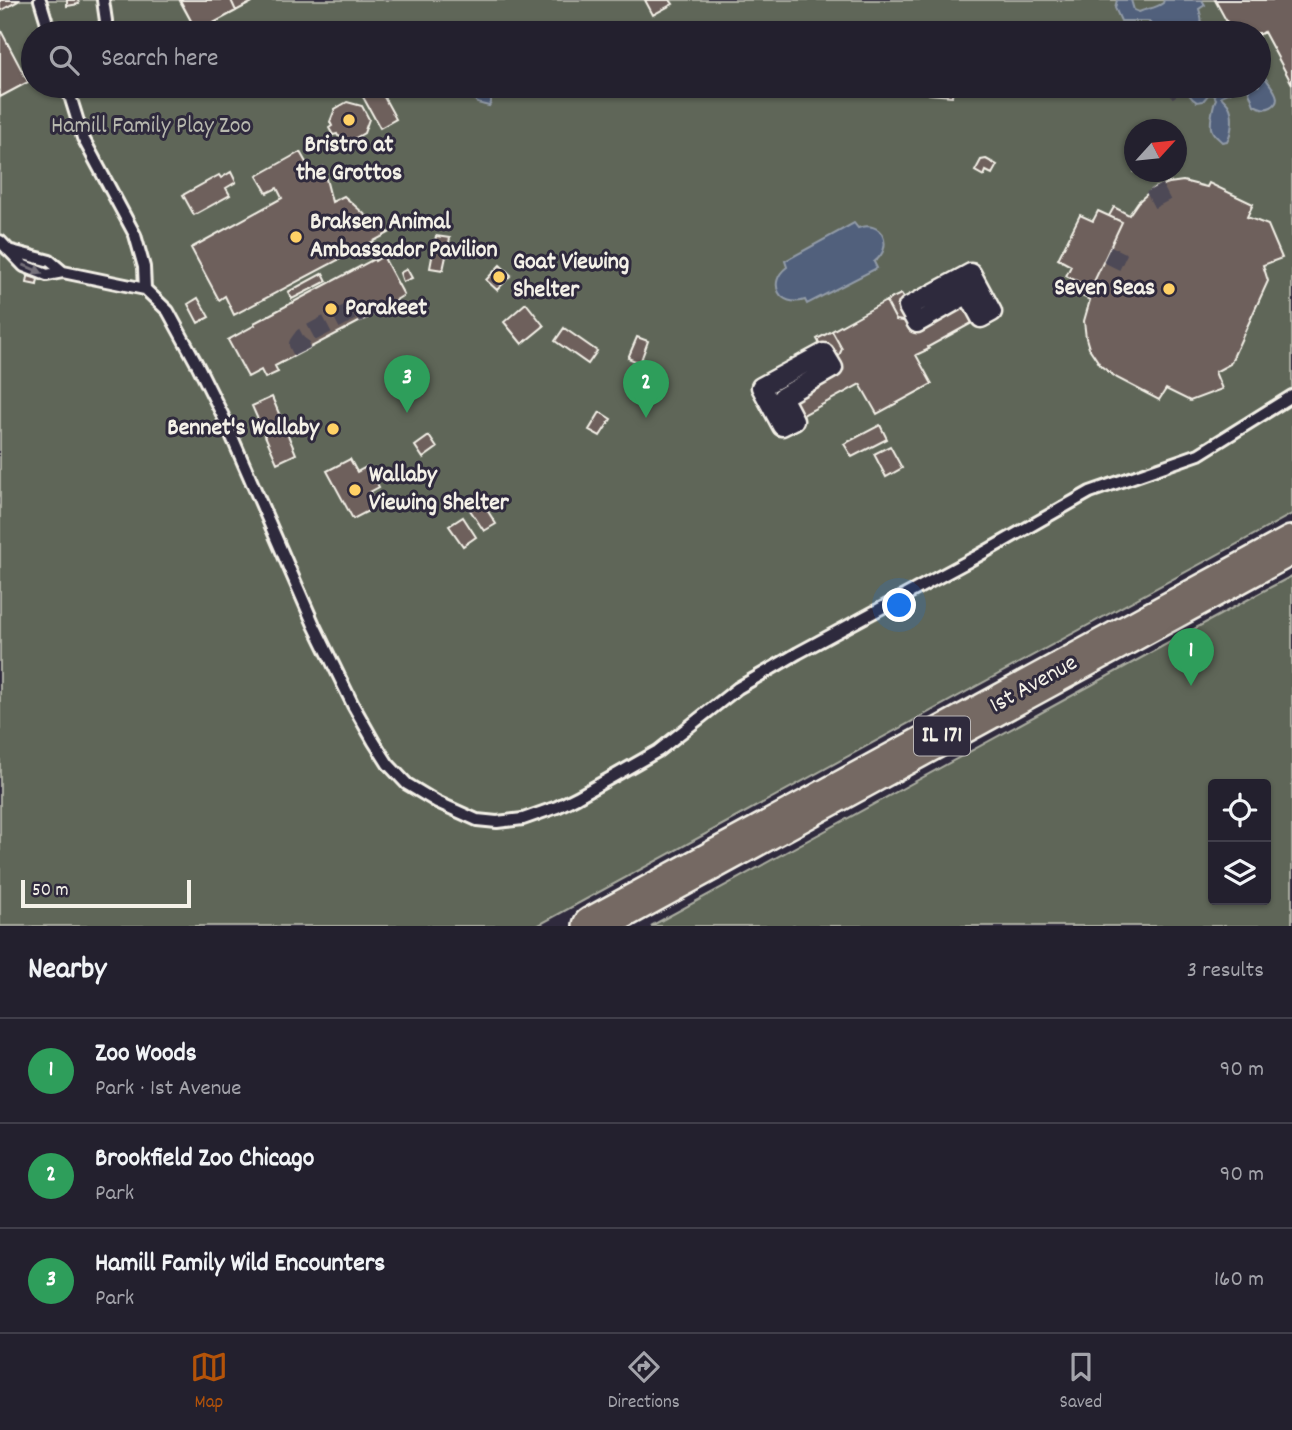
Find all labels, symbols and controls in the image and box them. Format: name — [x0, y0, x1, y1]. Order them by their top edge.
search box — [21, 21, 1271, 98]
icon: search — [45, 41, 83, 79]
text: Search here — [101, 41, 219, 78]
park label: Hamill Family Play Zoo — [51, 110, 251, 144]
marker: Bristro at the Grottos — [341, 112, 357, 128]
north arrow — [1124, 119, 1187, 182]
place label: Bristro at the Grottos — [296, 129, 402, 191]
place label: Braksen Animal Ambassador Pavilion — [310, 206, 497, 268]
marker: Braksen Animal Ambassador Pavilion — [288, 229, 304, 245]
place label: Goat Viewing Shelter — [513, 246, 629, 308]
one-way arrow — [23, 263, 43, 275]
marker: Goat Viewing Shelter — [491, 269, 507, 285]
place label: Seven Seas — [1054, 272, 1155, 306]
marker: Seven Seas — [1161, 281, 1177, 297]
place label: Parakeet — [345, 292, 427, 326]
marker: Parakeet — [323, 301, 339, 317]
pin: 3 — [384, 355, 430, 413]
pin: 2 — [623, 360, 669, 418]
place label: Bennet's Wallaby — [167, 412, 320, 446]
marker: Bennet's Wallaby — [325, 421, 341, 437]
place label: Wallaby Viewing Shelter — [369, 459, 510, 521]
marker: Wallaby Viewing Shelter — [347, 482, 363, 498]
your location — [882, 588, 916, 622]
pin: 1 — [1168, 628, 1214, 686]
street label: 1st Avenue — [984, 647, 1084, 723]
road number: IL 171 — [914, 716, 970, 756]
map controls — [1208, 779, 1271, 905]
button: locate — [1208, 779, 1271, 842]
button: layers — [1208, 842, 1271, 905]
scale bar — [21, 877, 191, 909]
text: 50 m — [32, 878, 69, 905]
text: Nearby — [28, 950, 106, 993]
text: 3 results — [1187, 955, 1264, 988]
text: Zoo Woods — [95, 1036, 197, 1073]
text: 1 — [48, 1054, 54, 1087]
text: 90 m — [1220, 1054, 1264, 1087]
text: Park · 1st Avenue — [95, 1073, 241, 1106]
text: Brookfield Zoo Chicago — [95, 1141, 314, 1178]
text: 2 — [46, 1159, 56, 1192]
text: 90 m — [1220, 1159, 1264, 1192]
text: Park — [95, 1178, 134, 1211]
text: Hamill Family Wild Encounters — [95, 1246, 385, 1283]
text: 3 — [46, 1264, 56, 1297]
text: 160 m — [1214, 1264, 1264, 1297]
text: Park — [95, 1283, 134, 1316]
tab: Map — [190, 1348, 228, 1417]
tab: Directions — [608, 1348, 680, 1417]
tab: Saved — [1060, 1348, 1102, 1417]

